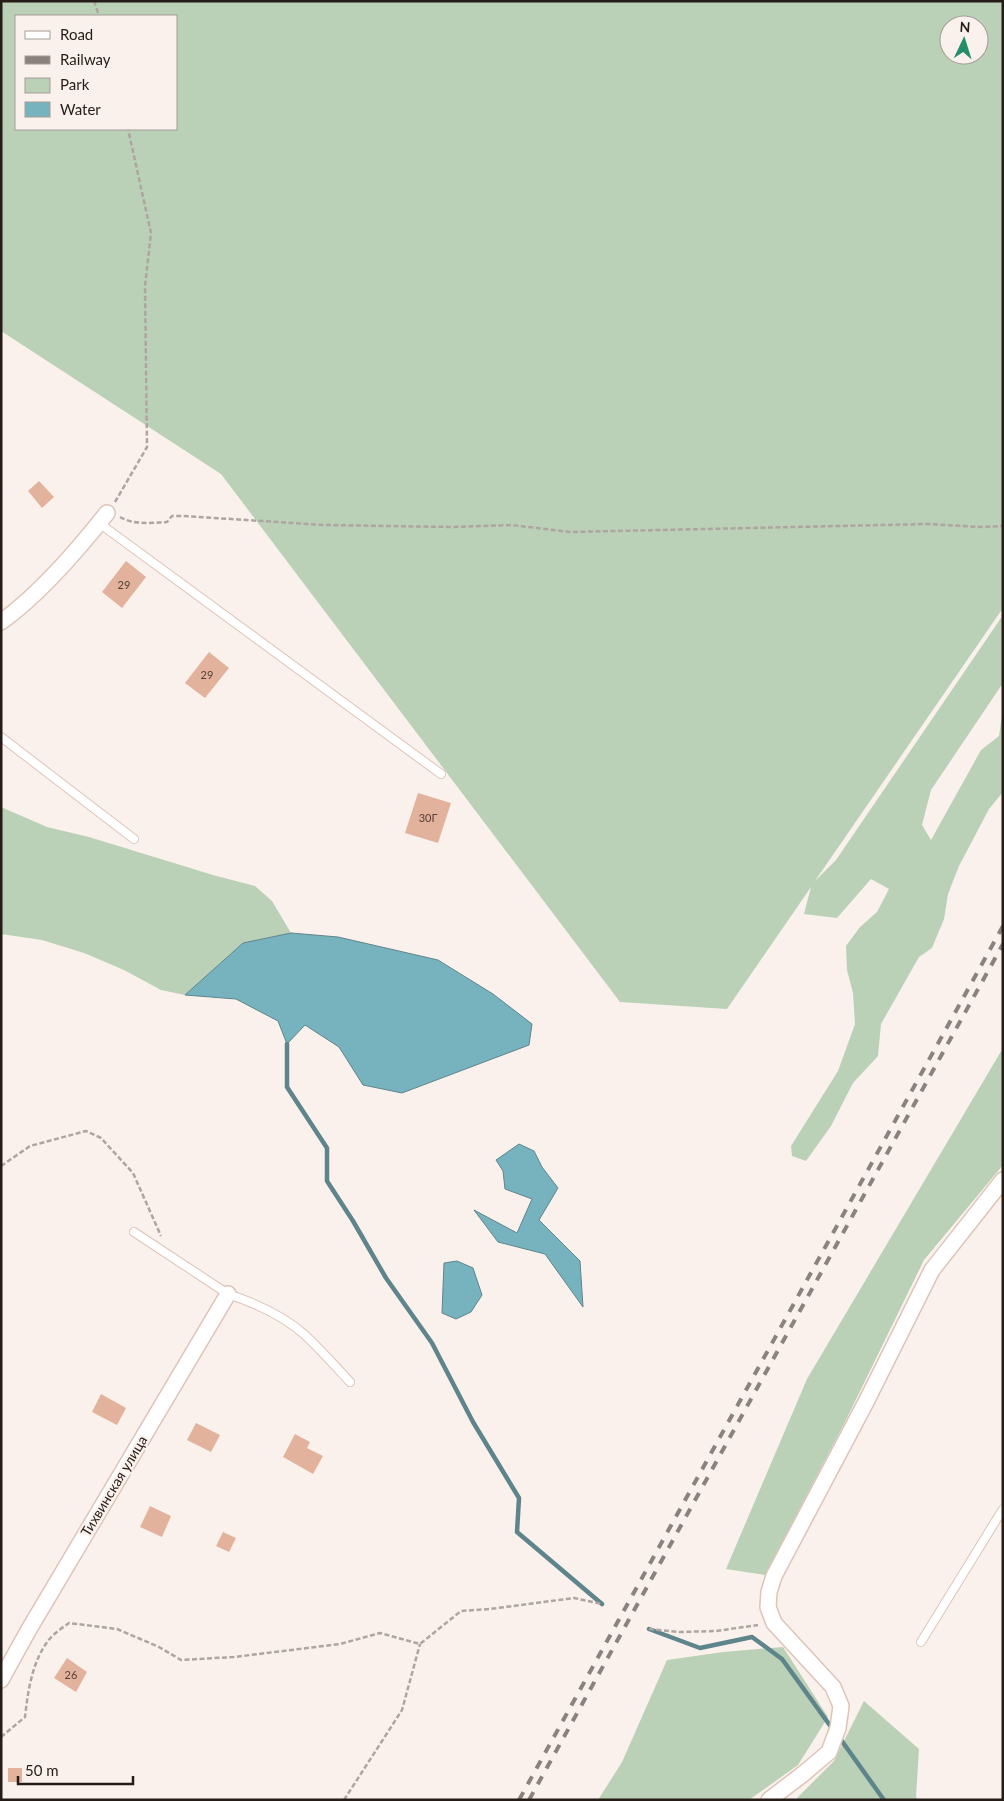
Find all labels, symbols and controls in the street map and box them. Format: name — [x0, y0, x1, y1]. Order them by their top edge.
legend — [15, 15, 178, 130]
north arrow — [939, 15, 989, 65]
text: N — [959, 18, 971, 35]
text: Road — [60, 25, 93, 43]
text: Railway — [60, 50, 111, 68]
text: Park — [60, 75, 90, 93]
text: Water — [60, 100, 101, 118]
house number: 29 — [118, 578, 130, 591]
house number: 29 — [201, 668, 213, 681]
house number: 30Г — [419, 811, 437, 824]
street label: Тихвинская улица — [77, 1432, 150, 1539]
house number: 26 — [65, 1668, 77, 1681]
scale bar — [18, 1754, 132, 1786]
text: 50 m — [25, 1761, 59, 1779]

